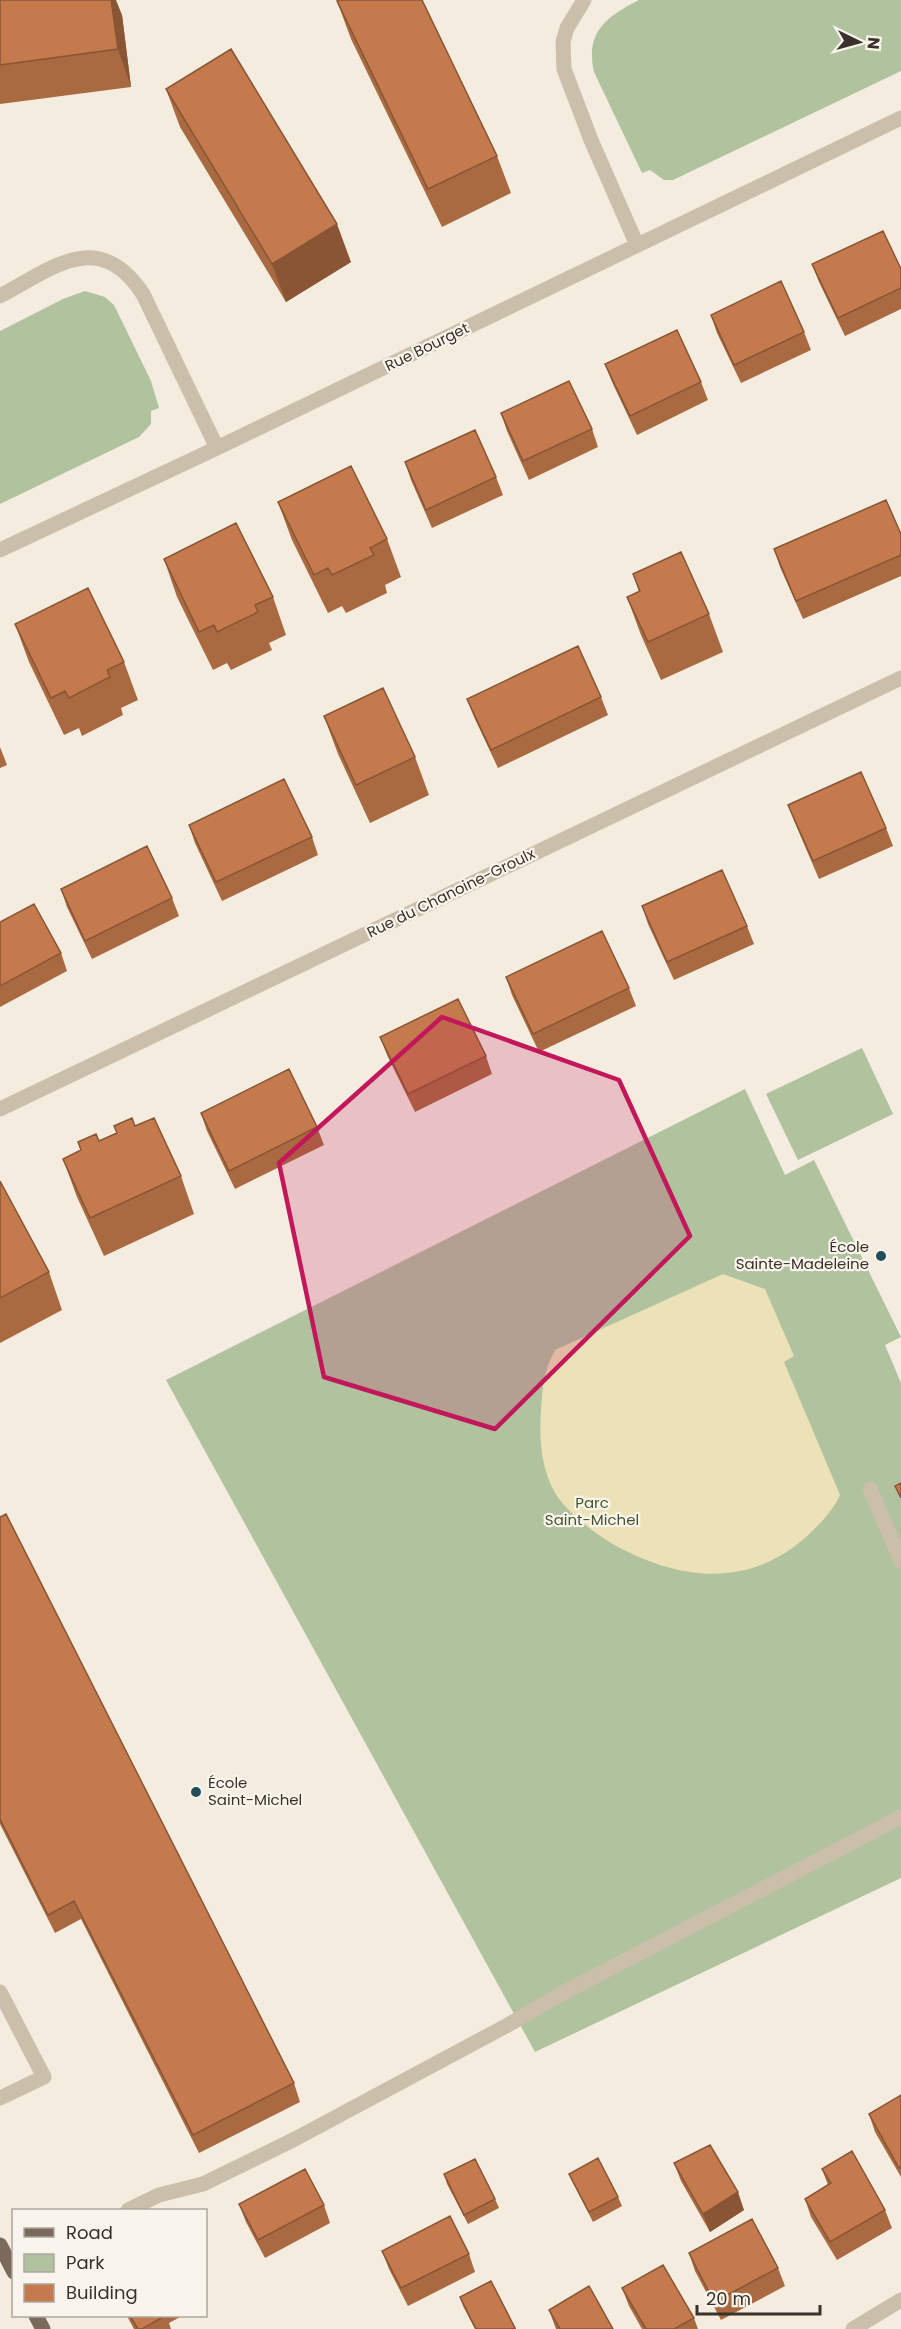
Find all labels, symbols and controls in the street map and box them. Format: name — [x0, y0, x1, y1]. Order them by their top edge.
north arrow — [829, 12, 889, 72]
text: N — [861, 36, 885, 50]
street label: Rue Bourget — [381, 317, 472, 376]
street label: Rue du Chanoine-Groulx — [363, 843, 538, 942]
place label: École Sainte-Madeleine — [736, 1236, 869, 1274]
marker: École Sainte-Madeleine — [874, 1249, 888, 1263]
park label: Parc Saint-Michel — [545, 1492, 639, 1530]
place label: École Saint-Michel — [208, 1772, 302, 1810]
marker: École Saint-Michel — [189, 1785, 203, 1799]
legend — [12, 2209, 207, 2317]
text: Road — [66, 2220, 113, 2245]
text: Park — [66, 2250, 105, 2275]
scale bar — [697, 2278, 820, 2316]
text: Building — [66, 2280, 138, 2305]
text: 20 m — [706, 2286, 751, 2311]

